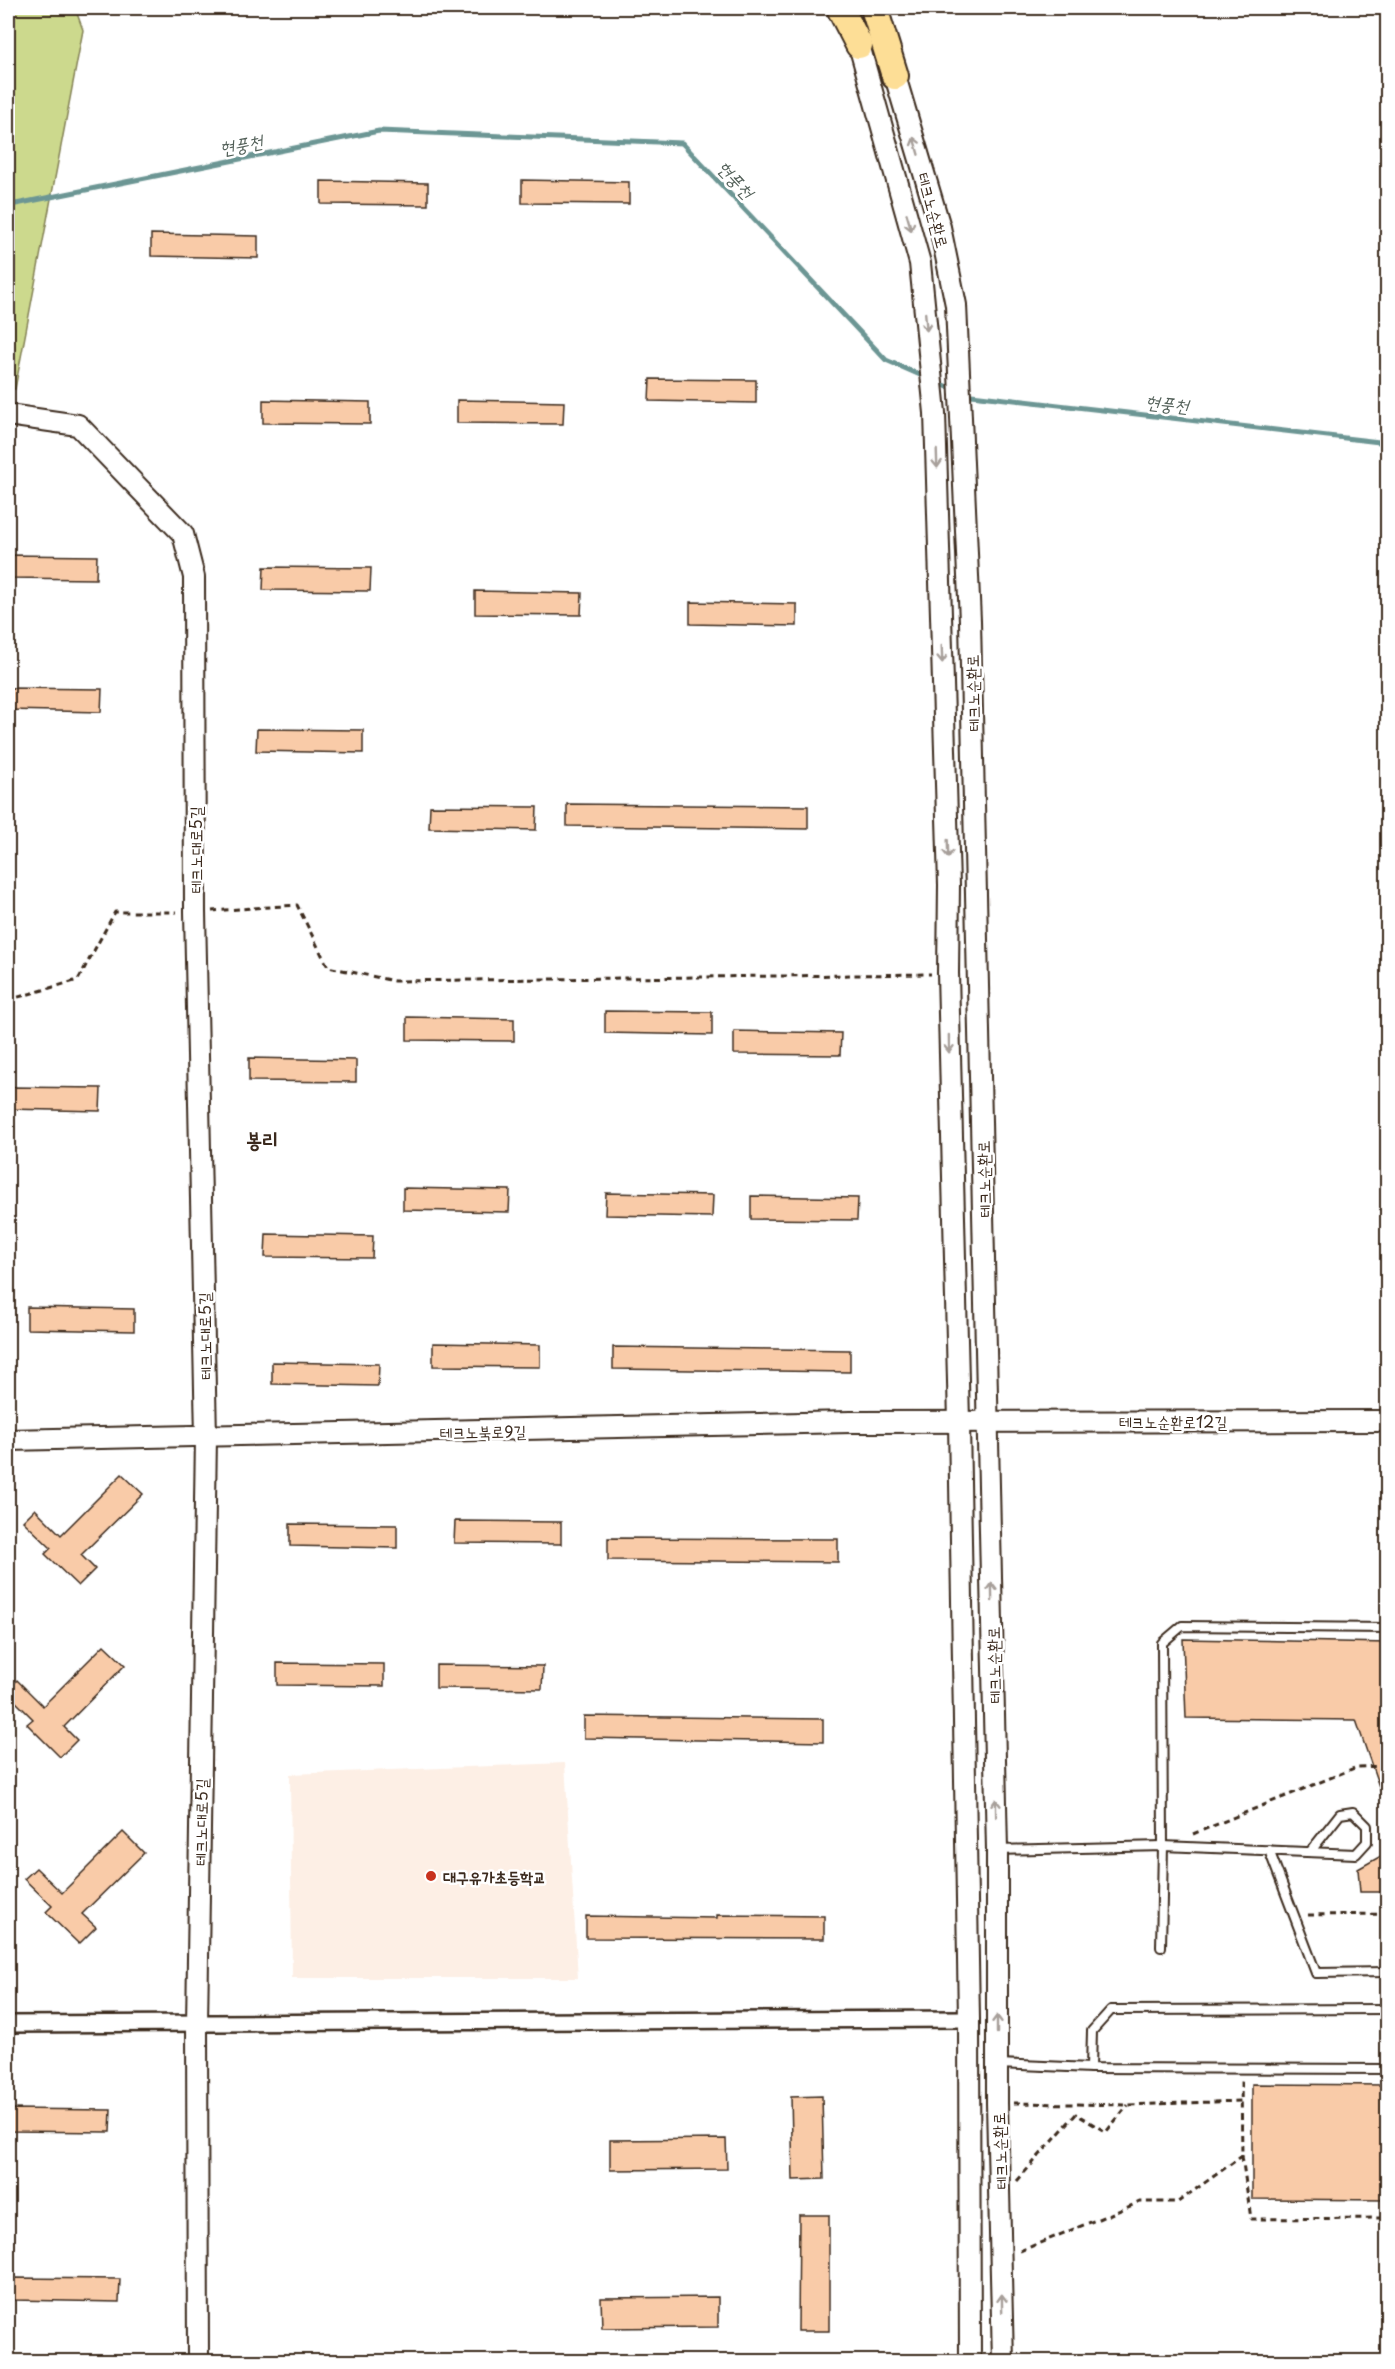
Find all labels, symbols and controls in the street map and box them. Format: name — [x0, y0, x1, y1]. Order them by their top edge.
water label: 현풍천 — [217, 126, 266, 161]
one-way arrow — [910, 137, 921, 156]
water label: 현풍천 — [711, 154, 762, 205]
street label: 테크노순환로 — [912, 170, 956, 250]
one-way arrow — [904, 212, 915, 231]
one-way arrow — [921, 311, 932, 331]
water label: 현풍천 — [1144, 387, 1192, 419]
one-way arrow — [931, 449, 942, 469]
one-way arrow — [936, 644, 948, 664]
street label: 테크노순환로 — [959, 654, 985, 732]
street label: 테크노대로5길 — [183, 806, 207, 894]
one-way arrow — [942, 839, 953, 859]
one-way arrow — [944, 1034, 955, 1054]
district label: 봉리 — [246, 1124, 278, 1154]
street label: 테크노순환로 — [970, 1140, 996, 1218]
street label: 테크노대로5길 — [191, 1292, 217, 1380]
street label: 테크노순환로12길 — [1119, 1409, 1227, 1433]
street label: 테크노북로9길 — [439, 1418, 527, 1444]
one-way arrow — [986, 1583, 998, 1603]
street label: 테크노순환로 — [980, 1626, 1006, 1704]
street label: 테크노대로5길 — [187, 1778, 213, 1866]
one-way arrow — [990, 1799, 1002, 1819]
place label: 대구유가초등학교 — [443, 1864, 546, 1888]
marker: 대구유가초등학교 — [424, 1869, 438, 1883]
one-way arrow — [991, 2015, 1003, 2035]
street label: 테크노순환로 — [986, 2112, 1012, 2190]
one-way arrow — [996, 2294, 1008, 2314]

